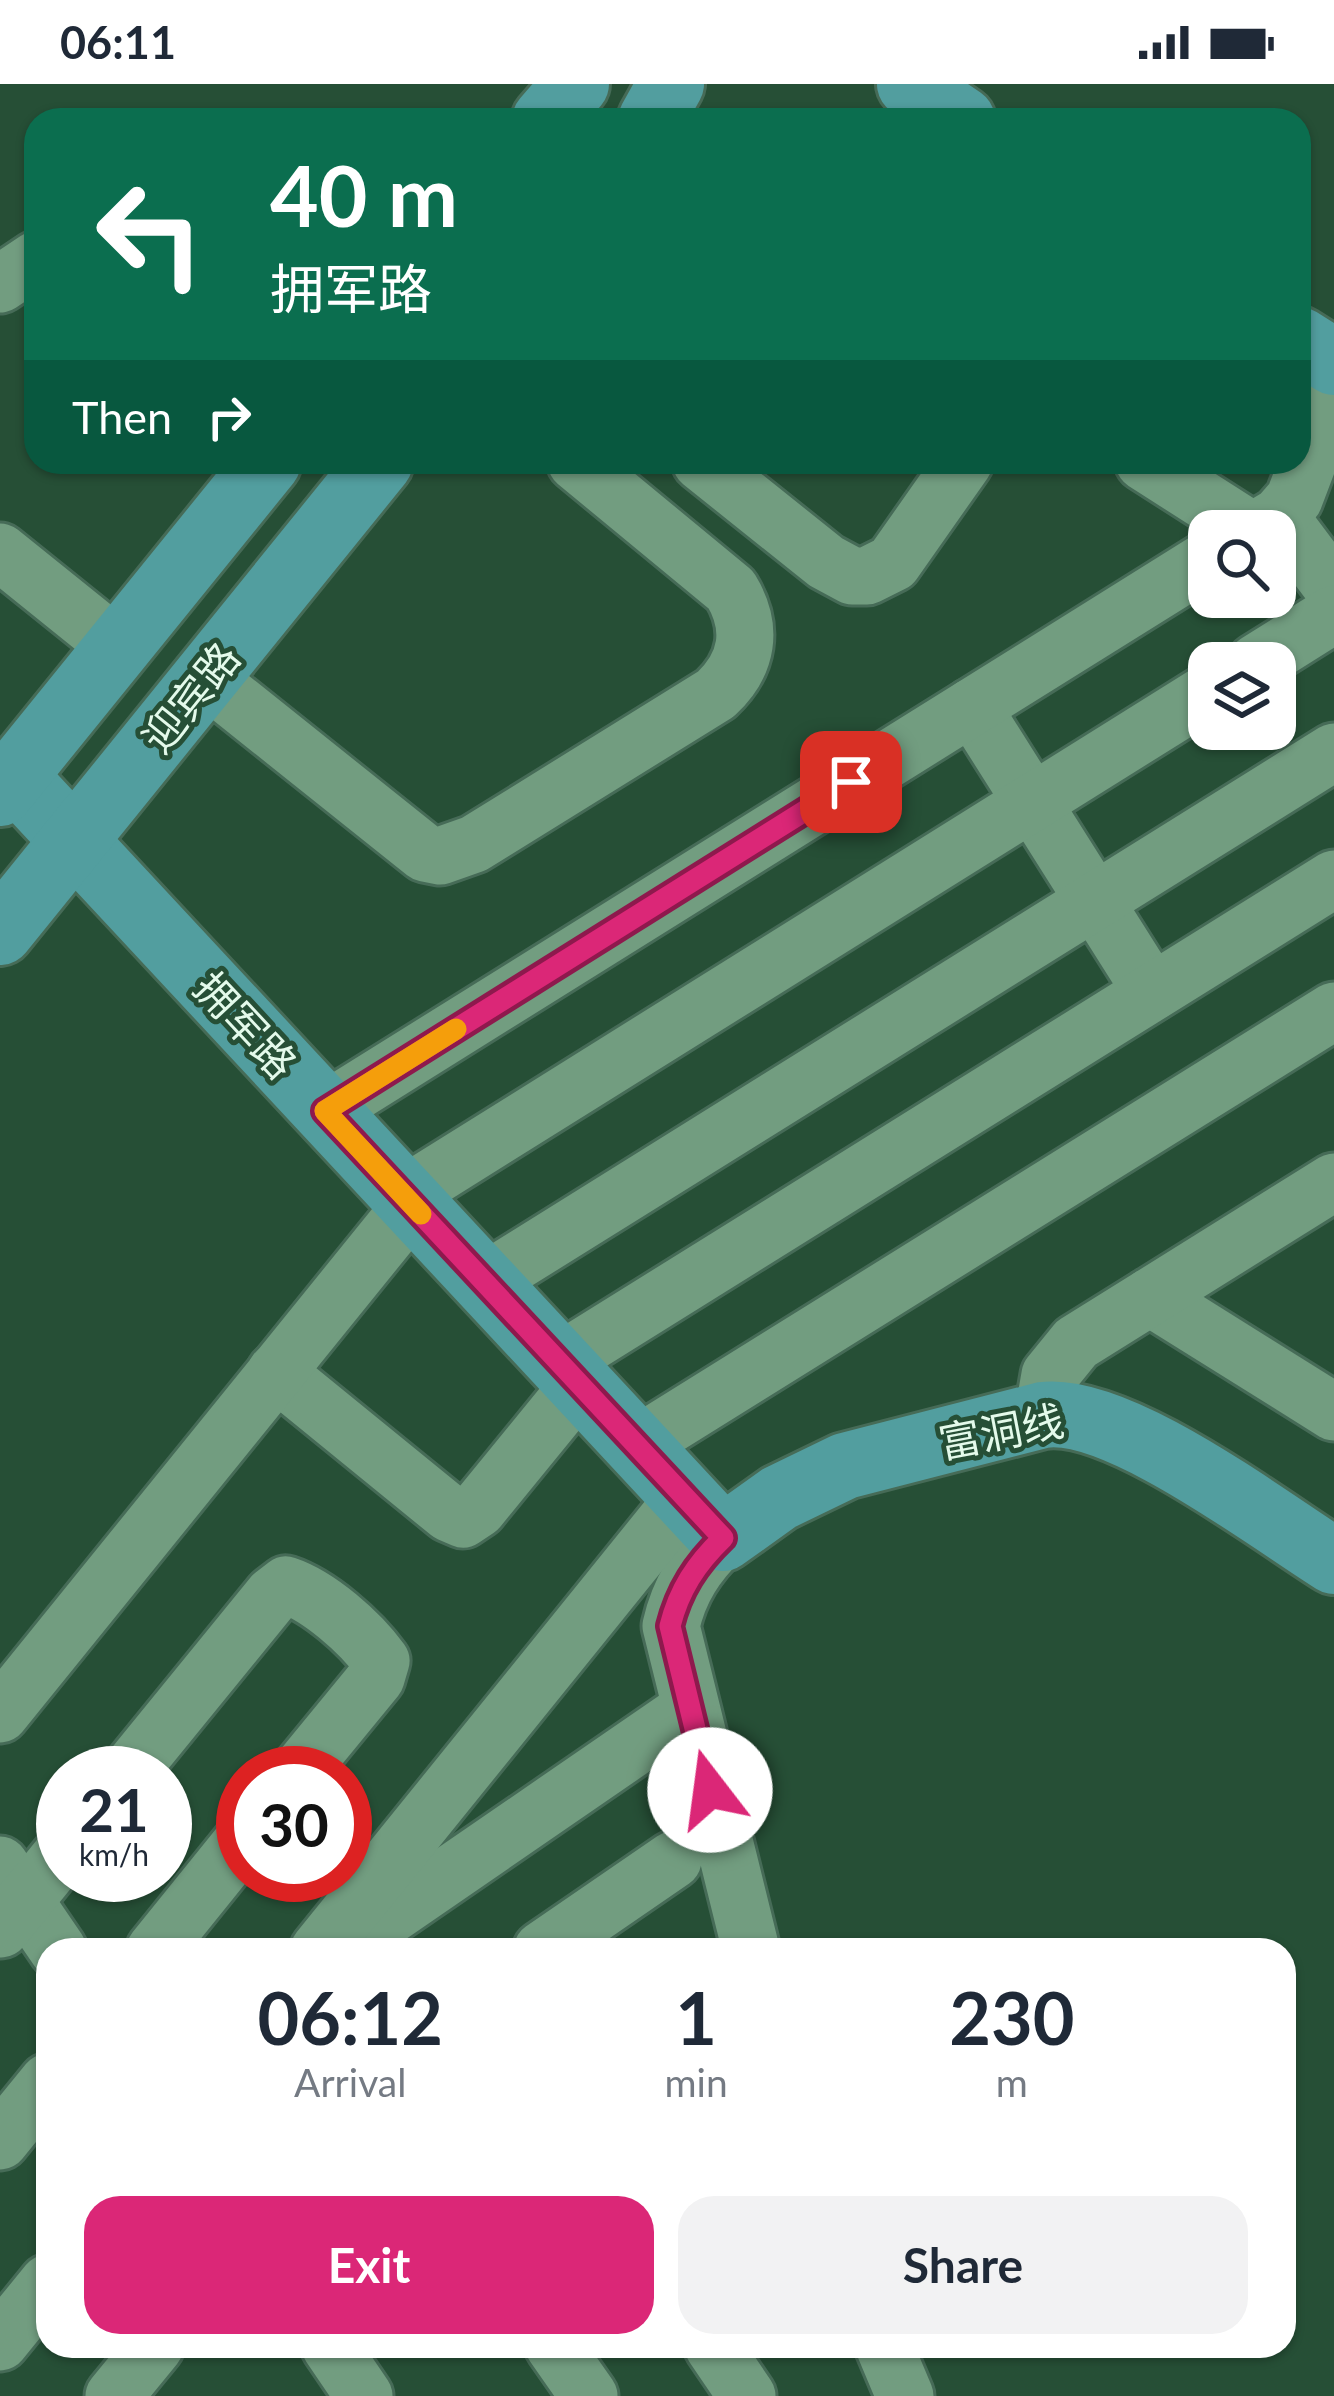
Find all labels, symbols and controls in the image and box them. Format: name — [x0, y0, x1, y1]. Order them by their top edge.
text: 06:11 — [60, 15, 176, 69]
text: 40 m — [270, 144, 458, 245]
icon: left — [72, 156, 228, 312]
text: 拥军路 — [270, 256, 432, 321]
icon: right — [196, 384, 262, 450]
text: Then — [72, 390, 172, 444]
map controls — [1188, 510, 1296, 750]
button: search — [1188, 510, 1296, 618]
street label: 迎宾路 — [131, 632, 249, 762]
button: layers — [1188, 642, 1296, 750]
pin — [800, 731, 902, 833]
icon: arrive — [818, 749, 884, 815]
street label: 拥军路 — [185, 962, 307, 1088]
street label: 富洞线 — [934, 1394, 1068, 1468]
position arrow — [647, 1727, 773, 1853]
speed limit sign: 30 — [216, 1746, 372, 1902]
text: 21 — [79, 1773, 149, 1845]
text: km/h — [79, 1836, 149, 1872]
text: 06:12 — [257, 1974, 443, 2060]
text: 1 — [675, 1974, 717, 2060]
text: 230 — [949, 1974, 1074, 2060]
text: Arrival — [294, 2059, 406, 2105]
text: min — [665, 2059, 728, 2105]
text: m — [996, 2059, 1028, 2105]
button: Exit — [84, 2196, 654, 2334]
button: Share — [678, 2196, 1248, 2334]

